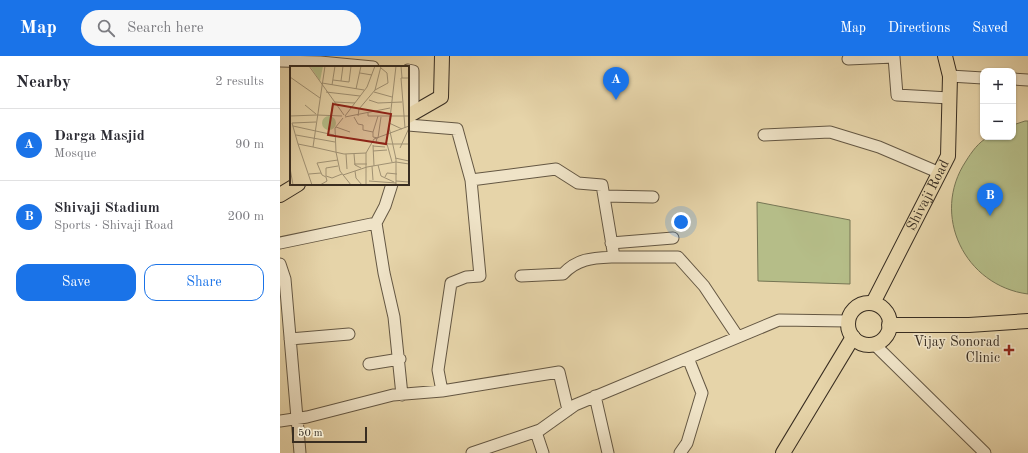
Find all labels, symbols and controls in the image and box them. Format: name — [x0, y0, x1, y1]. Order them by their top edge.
search box — [81, 10, 361, 46]
icon: search — [95, 17, 117, 39]
text: Map — [20, 19, 57, 38]
text: Search here — [127, 21, 204, 36]
text: Map — [840, 21, 866, 35]
text: Directions — [888, 21, 950, 35]
text: Saved — [972, 21, 1008, 35]
inset map — [290, 66, 409, 185]
pin: A — [603, 67, 629, 100]
map controls — [980, 68, 1016, 140]
button: + — [980, 68, 1016, 104]
text: Nearby — [16, 74, 71, 91]
text: 2 results — [215, 75, 264, 88]
button: − — [980, 104, 1016, 140]
text: Darga Masjid — [54, 129, 145, 144]
text: A — [24, 138, 34, 151]
text: 90 m — [235, 138, 264, 151]
text: Mosque — [54, 147, 96, 160]
street label: Shivaji Road — [904, 158, 952, 233]
pin: B — [977, 183, 1003, 216]
text: Shivaji Stadium — [54, 201, 160, 216]
text: B — [24, 210, 34, 223]
text: 200 m — [227, 210, 264, 223]
your location — [671, 212, 691, 232]
text: Sports · Shivaji Road — [54, 219, 174, 232]
button: Save — [16, 264, 136, 301]
button: Share — [144, 264, 264, 301]
place label: Vijay Sonorad Clinic — [913, 335, 1000, 365]
marker: Vijay Sonorad Clinic — [1003, 344, 1015, 356]
scale bar — [292, 425, 367, 444]
text: 50 m — [298, 428, 323, 439]

